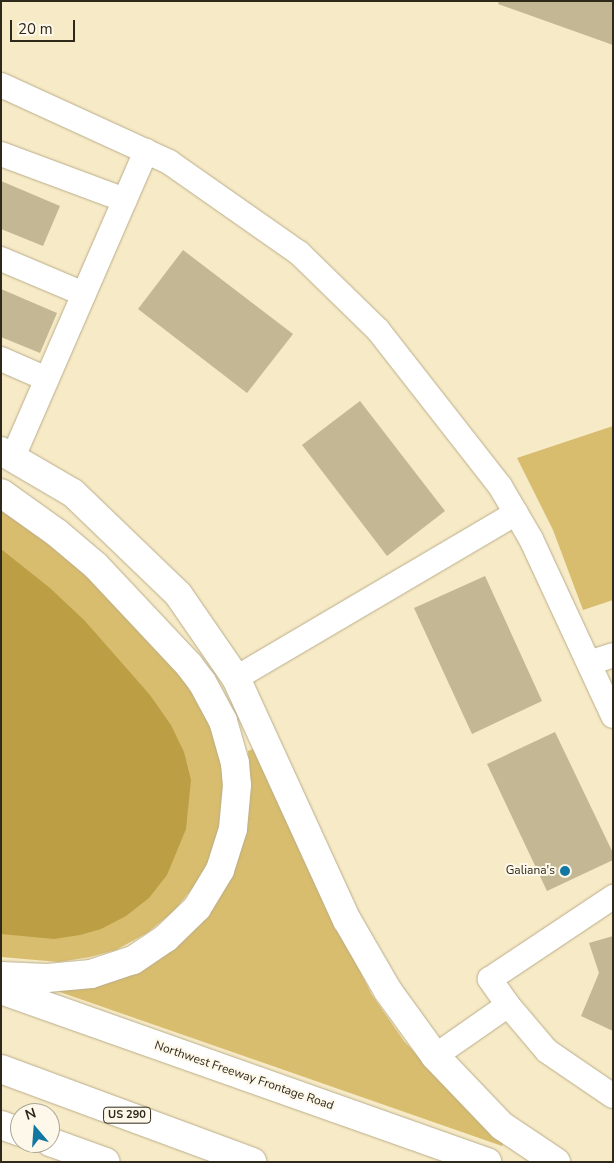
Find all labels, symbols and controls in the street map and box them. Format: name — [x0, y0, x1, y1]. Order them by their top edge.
scale bar — [12, 10, 78, 42]
text: 20 m — [18, 19, 53, 39]
place label: Galiana's — [506, 864, 555, 878]
marker: Galiana's — [559, 865, 571, 877]
street label: Northwest Freeway Frontage Road — [153, 1039, 335, 1113]
north arrow — [10, 1103, 60, 1153]
text: N — [23, 1104, 38, 1125]
road number: US 290 — [102, 1106, 152, 1124]

